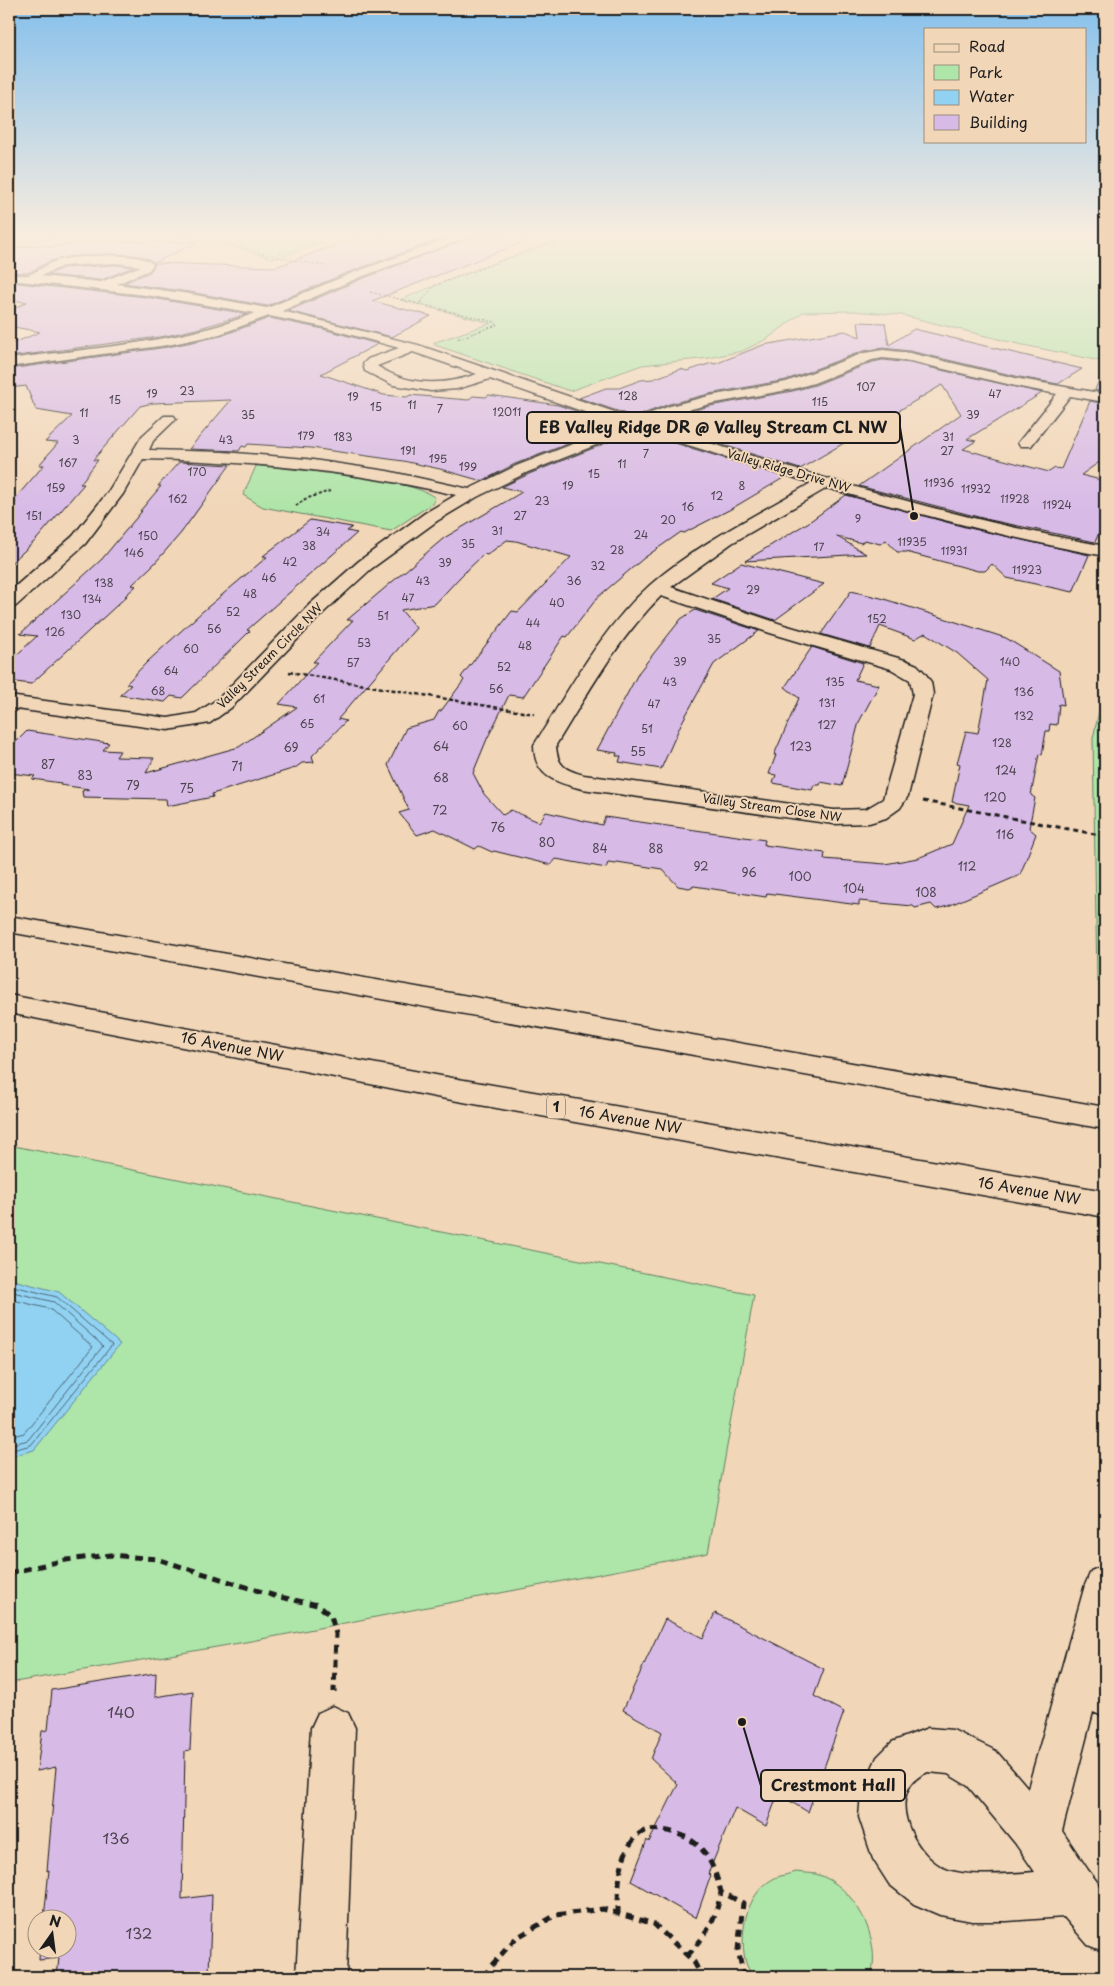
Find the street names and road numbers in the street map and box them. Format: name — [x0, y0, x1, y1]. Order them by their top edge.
street label: Valley Ridge Drive NW — [725, 444, 853, 496]
street label: Valley Stream Circle NW — [212, 598, 326, 712]
street label: Valley Stream Close NW — [701, 788, 844, 826]
street label: 16 Avenue NW — [179, 1024, 286, 1067]
road number: 1 — [547, 1096, 565, 1118]
street label: 16 Avenue NW — [577, 1098, 684, 1139]
street label: 16 Avenue NW — [976, 1169, 1083, 1210]

